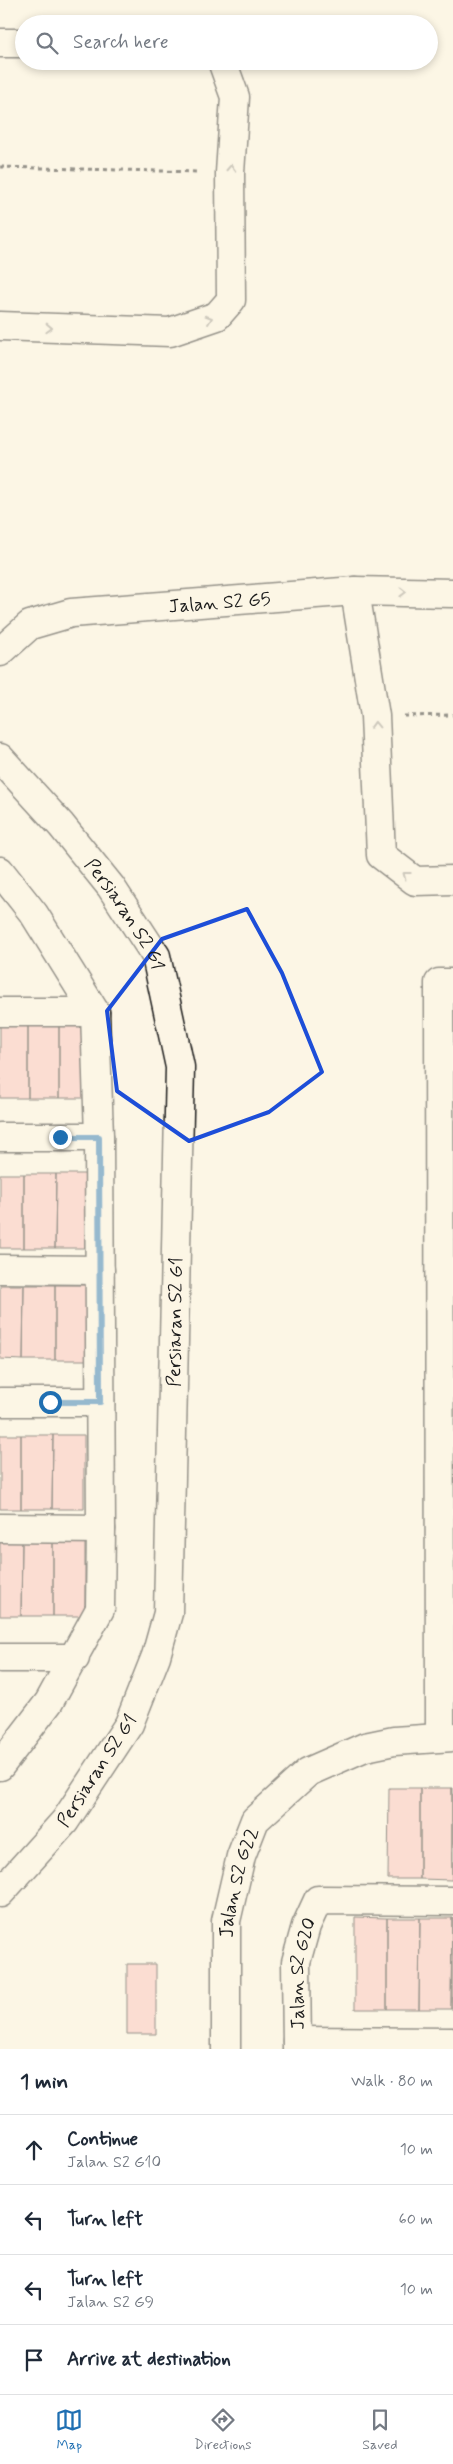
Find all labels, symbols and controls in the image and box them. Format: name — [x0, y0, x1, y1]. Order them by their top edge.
search box — [15, 15, 438, 70]
icon: search — [33, 29, 61, 57]
text: Search here — [73, 30, 169, 55]
one-way arrow — [225, 163, 236, 171]
one-way arrow — [204, 315, 213, 325]
one-way arrow — [45, 322, 53, 333]
one-way arrow — [400, 586, 408, 597]
street label: Jalan S2 G5 — [168, 587, 272, 619]
one-way arrow — [370, 721, 381, 729]
street label: Persiaran S2 G1 — [79, 854, 170, 972]
one-way arrow — [403, 872, 412, 880]
route end — [49, 1126, 72, 1149]
street label: Persiaran S2 G1 — [162, 1257, 189, 1387]
route start — [39, 1391, 62, 1414]
street label: Persiaran S2 G1 — [51, 1710, 143, 1832]
street label: Jalan S2 G22 — [215, 1824, 265, 1938]
street label: Jalan S2 G20 — [285, 1914, 322, 2030]
text: 1 min — [20, 2068, 68, 2096]
text: Walk · 80 m — [351, 2071, 433, 2092]
text: Continue — [67, 2127, 138, 2152]
icon: ahead — [20, 2136, 48, 2164]
text: 10 m — [400, 2139, 433, 2160]
text: Jalan S2 G10 — [67, 2152, 161, 2173]
icon: left — [20, 2206, 48, 2234]
text: Turn left — [67, 2207, 143, 2232]
text: 60 m — [399, 2209, 433, 2230]
text: Turn left — [67, 2267, 143, 2292]
icon: left — [20, 2276, 48, 2304]
text: 10 m — [400, 2279, 433, 2300]
text: Jalan S2 G9 — [67, 2292, 154, 2313]
icon: arrive — [20, 2346, 48, 2374]
text: Arrive at destination — [67, 2347, 231, 2372]
tab: Map — [55, 2406, 83, 2454]
tab: Directions — [194, 2406, 252, 2454]
tab: Saved — [362, 2406, 398, 2454]

